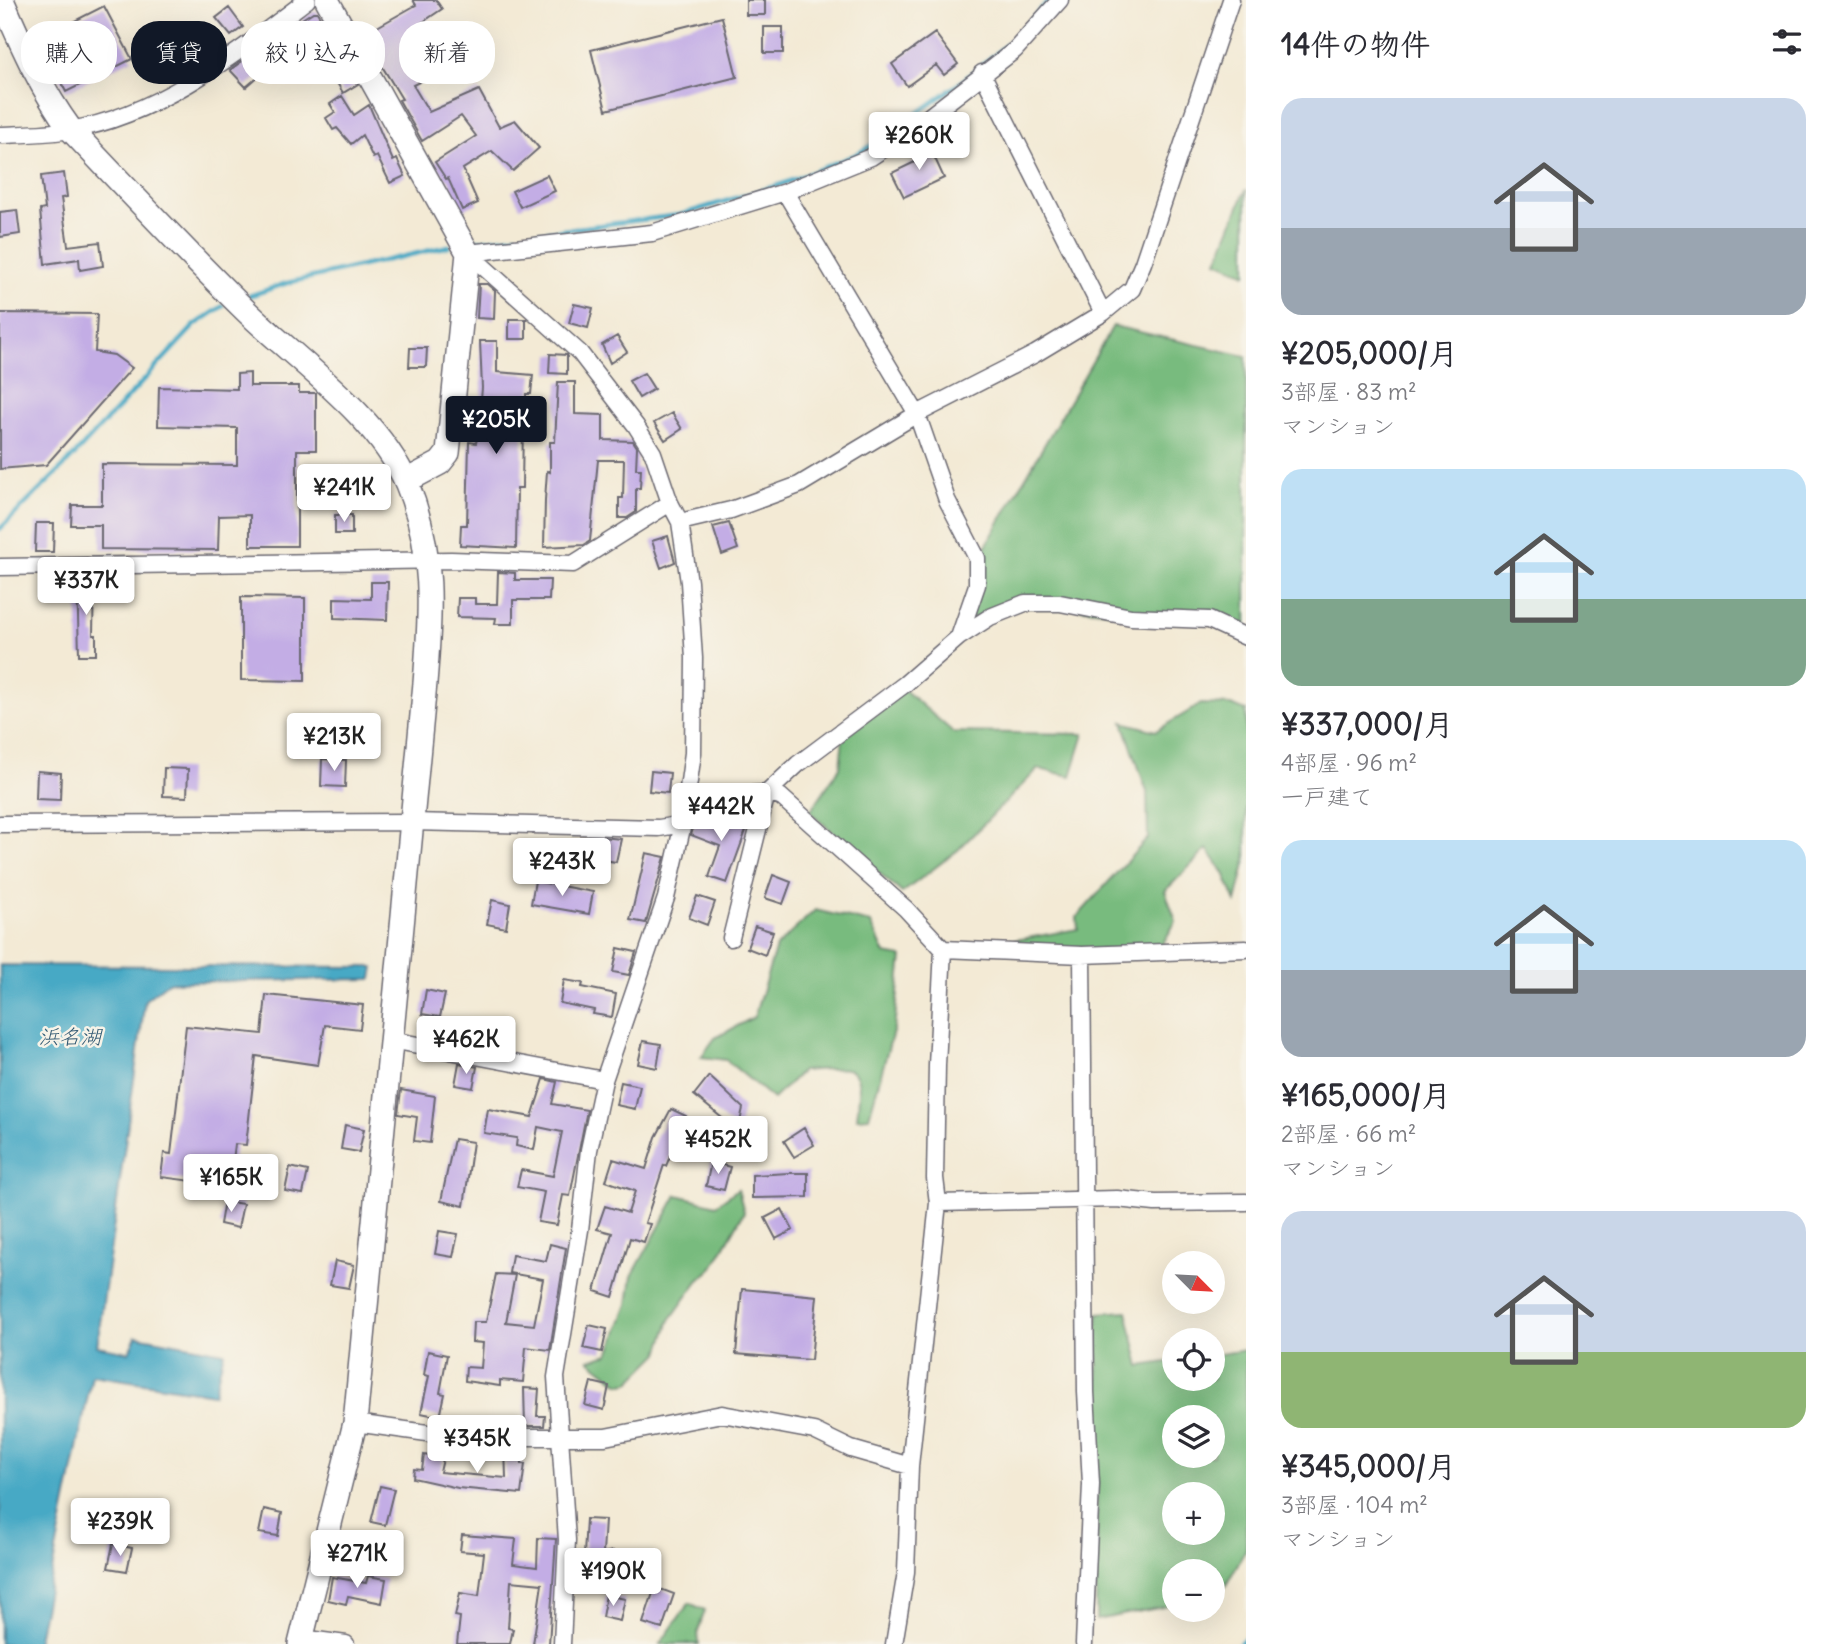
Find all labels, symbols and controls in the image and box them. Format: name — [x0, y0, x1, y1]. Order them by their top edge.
chip: 購入 — [21, 21, 117, 84]
chip: 賃貸 — [131, 21, 227, 84]
chip: 絞り込み — [241, 21, 385, 84]
chip: 新着 — [399, 21, 495, 84]
icon: filters — [1768, 23, 1806, 61]
text: 14件の物件 — [1281, 25, 1430, 63]
pin: ¥260K — [870, 113, 968, 172]
text: ¥260K — [885, 120, 953, 149]
icon: home — [1481, 144, 1607, 270]
text: ¥205,000/月 — [1281, 334, 1458, 372]
text: 3部屋 · 83 m² — [1281, 377, 1417, 406]
pin: ¥205K — [447, 396, 545, 456]
text: ¥205K — [462, 404, 530, 433]
text: マンション — [1281, 411, 1395, 440]
pin: ¥241K — [295, 464, 393, 524]
text: ¥241K — [313, 472, 375, 501]
icon: home — [1481, 515, 1607, 641]
pin: ¥337K — [37, 558, 135, 617]
text: ¥337K — [53, 565, 119, 594]
text: ¥337,000/月 — [1281, 705, 1453, 743]
pin: ¥213K — [285, 714, 383, 773]
text: ¥213K — [303, 721, 365, 750]
text: 4部屋 · 96 m² — [1281, 748, 1417, 777]
text: 一戸建て — [1281, 782, 1373, 811]
pin: ¥442K — [672, 784, 770, 843]
text: ¥442K — [688, 791, 754, 820]
pin: ¥243K — [513, 838, 611, 898]
text: ¥243K — [529, 846, 595, 875]
icon: home — [1481, 886, 1607, 1012]
pin: ¥462K — [417, 1016, 515, 1076]
water label: 浜名湖 — [39, 1023, 103, 1050]
text: ¥462K — [433, 1024, 499, 1053]
text: ¥165,000/月 — [1281, 1076, 1451, 1114]
pin: ¥452K — [669, 1116, 767, 1176]
text: 2部屋 · 66 m² — [1281, 1119, 1416, 1148]
text: ¥452K — [685, 1124, 751, 1153]
text: マンション — [1281, 1153, 1395, 1182]
pin: ¥165K — [182, 1154, 280, 1214]
text: ¥165K — [199, 1162, 263, 1191]
north arrow — [1162, 1251, 1225, 1314]
map controls — [1162, 1251, 1225, 1622]
icon: home — [1481, 1257, 1607, 1383]
button: locate — [1162, 1328, 1225, 1391]
button: layers — [1162, 1405, 1225, 1468]
pin: ¥345K — [428, 1416, 526, 1475]
text: ¥345K — [443, 1423, 511, 1452]
text: ¥345,000/月 — [1281, 1447, 1456, 1485]
button: + — [1162, 1482, 1225, 1545]
text: 3部屋 · 104 m² — [1281, 1490, 1428, 1519]
pin: ¥239K — [71, 1498, 169, 1558]
text: ¥239K — [87, 1506, 153, 1535]
text: マンション — [1281, 1524, 1395, 1553]
pin: ¥271K — [308, 1530, 406, 1590]
text: ¥271K — [327, 1538, 387, 1567]
pin: ¥190K — [564, 1548, 662, 1608]
text: ¥190K — [580, 1556, 646, 1585]
button: − — [1162, 1559, 1225, 1622]

